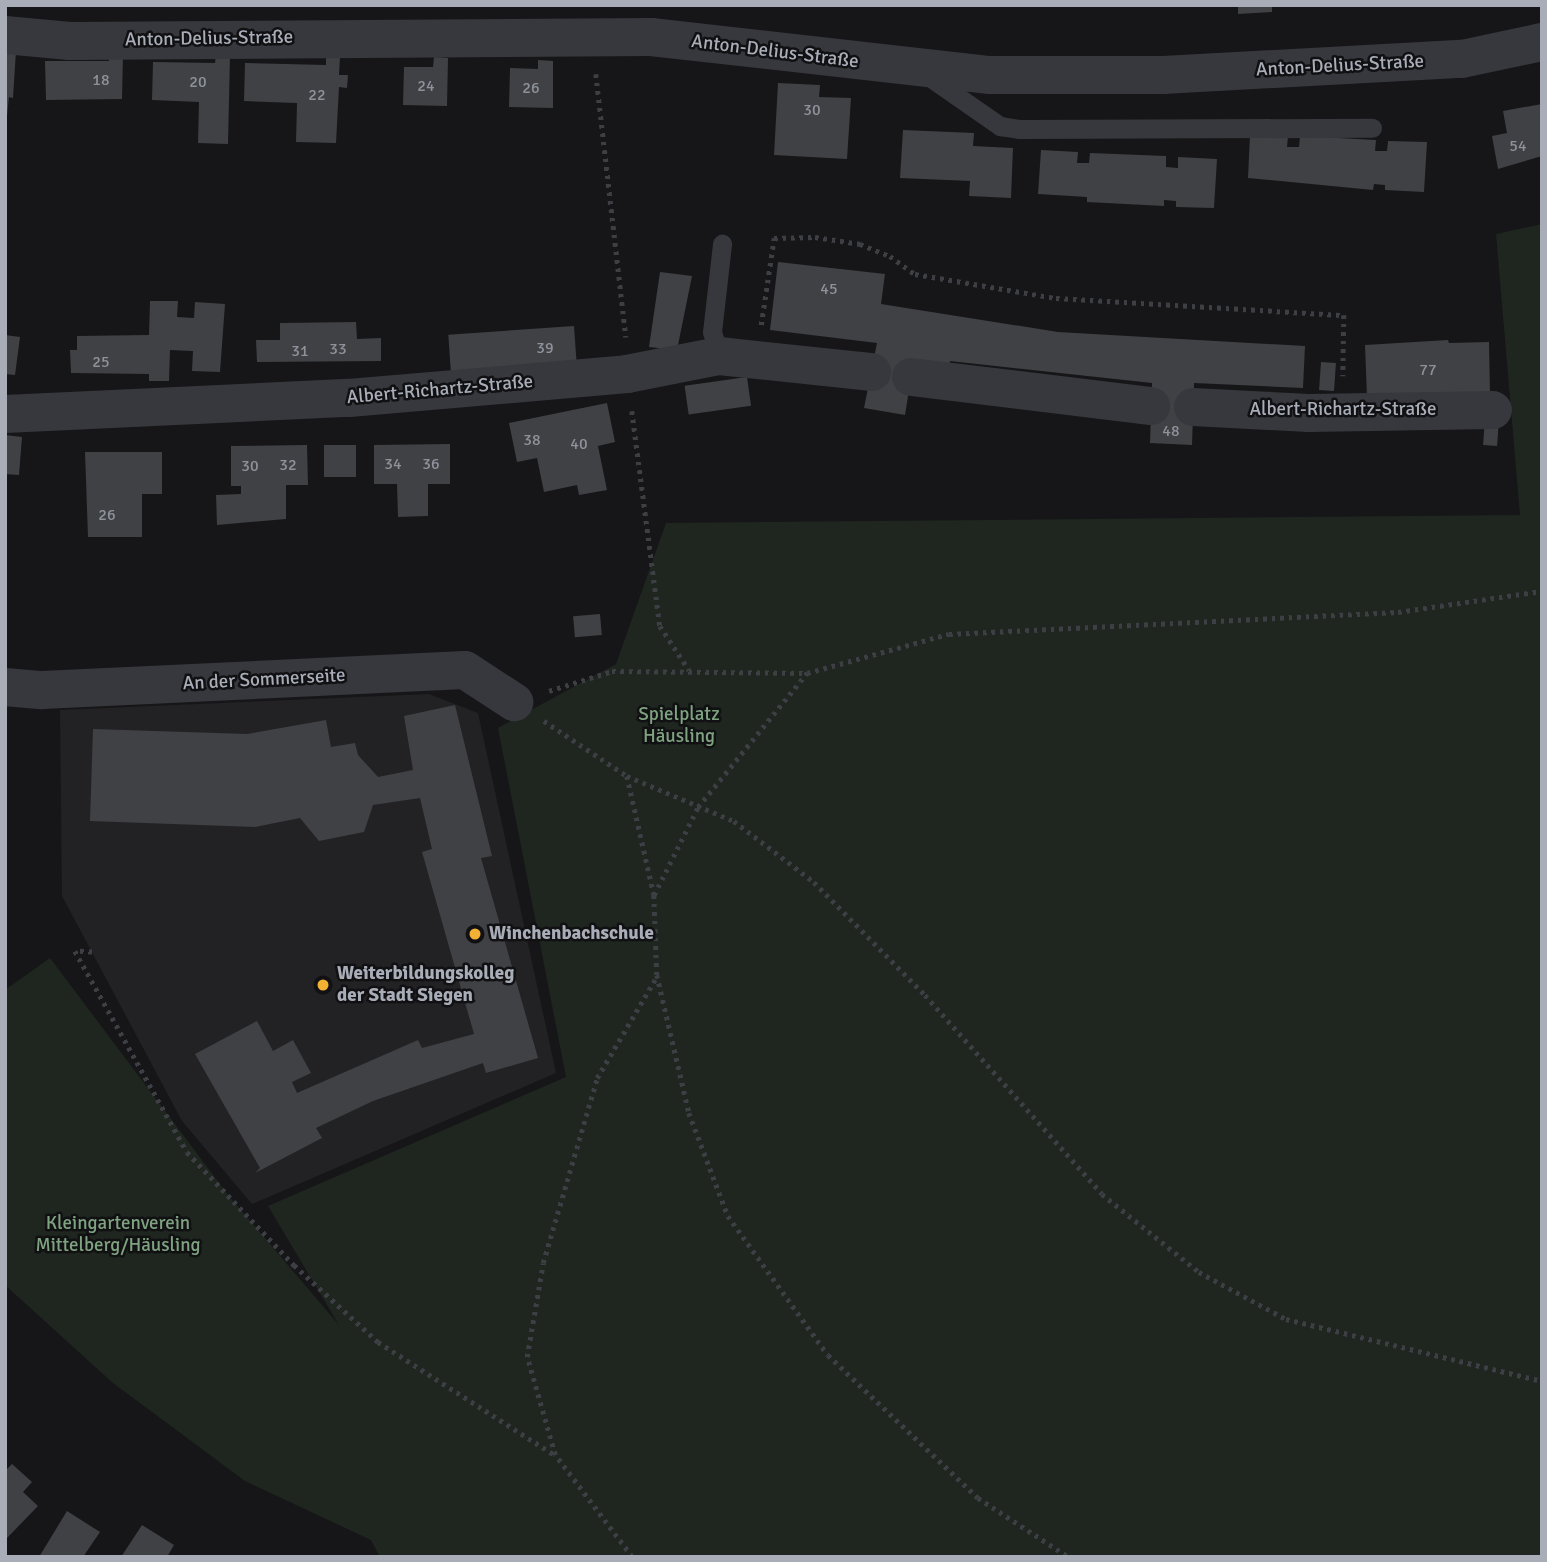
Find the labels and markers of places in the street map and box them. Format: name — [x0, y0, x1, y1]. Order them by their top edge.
place label: Winchenbachschule — [489, 923, 654, 945]
marker: Winchenbachschule — [467, 926, 483, 942]
place label: Weiterbildungskolleg der Stadt Siegen — [337, 963, 514, 1007]
marker: Weiterbildungskolleg der Stadt Siegen — [315, 977, 331, 993]

